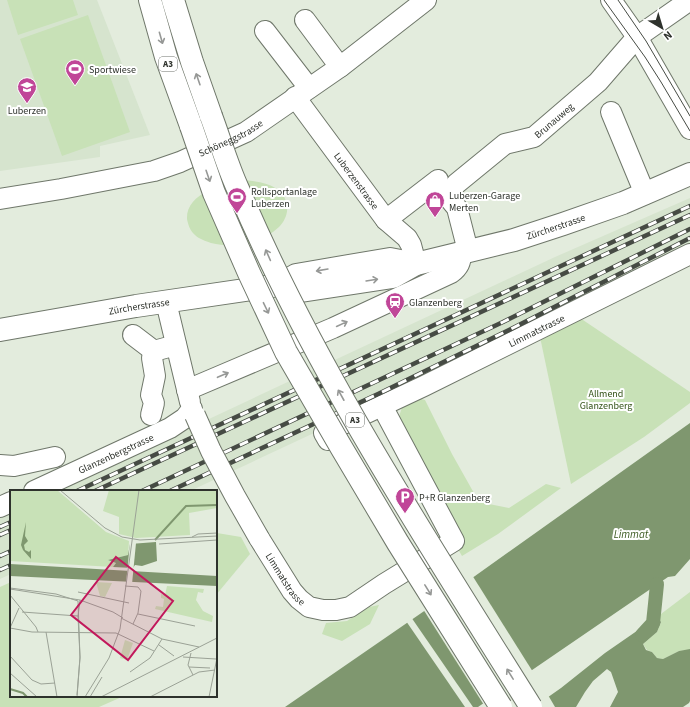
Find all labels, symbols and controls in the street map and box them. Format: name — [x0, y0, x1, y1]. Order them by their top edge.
north arrow — [642, 8, 682, 48]
text: N — [660, 27, 675, 44]
one-way arrow — [158, 31, 165, 44]
road number: A3 — [159, 57, 177, 71]
sports icon: Sportwiese — [64, 58, 86, 86]
place label: Sportwiese — [89, 63, 136, 77]
one-way arrow — [193, 73, 201, 85]
school or university icon: Luberzen — [16, 76, 38, 104]
street label: Brunauweg — [532, 100, 577, 142]
place label: Luberzen — [8, 104, 46, 118]
street label: Schöneggstrasse — [196, 116, 266, 161]
street label: Luberzenstrasse — [330, 150, 382, 213]
one-way arrow — [205, 169, 212, 182]
place label: Rollsportanlage Luberzen — [251, 185, 317, 211]
sports icon: Rollsportanlage Luberzen — [226, 186, 248, 214]
place label: Luberzen-Garage Merten — [449, 189, 520, 215]
shop icon: Luberzen-Garage Merten — [424, 190, 446, 218]
street label: Zürcherstrasse — [525, 211, 587, 244]
one-way arrow — [264, 250, 271, 262]
one-way arrow — [316, 267, 329, 275]
one-way arrow — [365, 276, 378, 284]
station icon: Glanzenberg — [384, 291, 406, 319]
street label: Zürcherstrasse — [108, 295, 170, 319]
place label: Glanzenberg — [409, 296, 462, 310]
one-way arrow — [263, 302, 270, 314]
street label: Limmatstrasse — [506, 311, 567, 351]
one-way arrow — [336, 320, 348, 327]
one-way arrow — [216, 371, 228, 378]
park label: Allmend Glanzenberg — [580, 387, 632, 413]
one-way arrow — [337, 389, 344, 401]
road number: A3 — [346, 413, 364, 427]
street label: Glanzenbergstrasse — [76, 431, 156, 478]
parking icon: P+R Glanzenberg — [394, 486, 416, 514]
inset map — [10, 490, 217, 697]
place label: P+R Glanzenberg — [419, 491, 490, 505]
water label: Limmat — [614, 527, 649, 542]
street label: Limmatstrasse — [262, 550, 308, 609]
one-way arrow — [424, 584, 432, 595]
one-way arrow — [506, 669, 514, 680]

